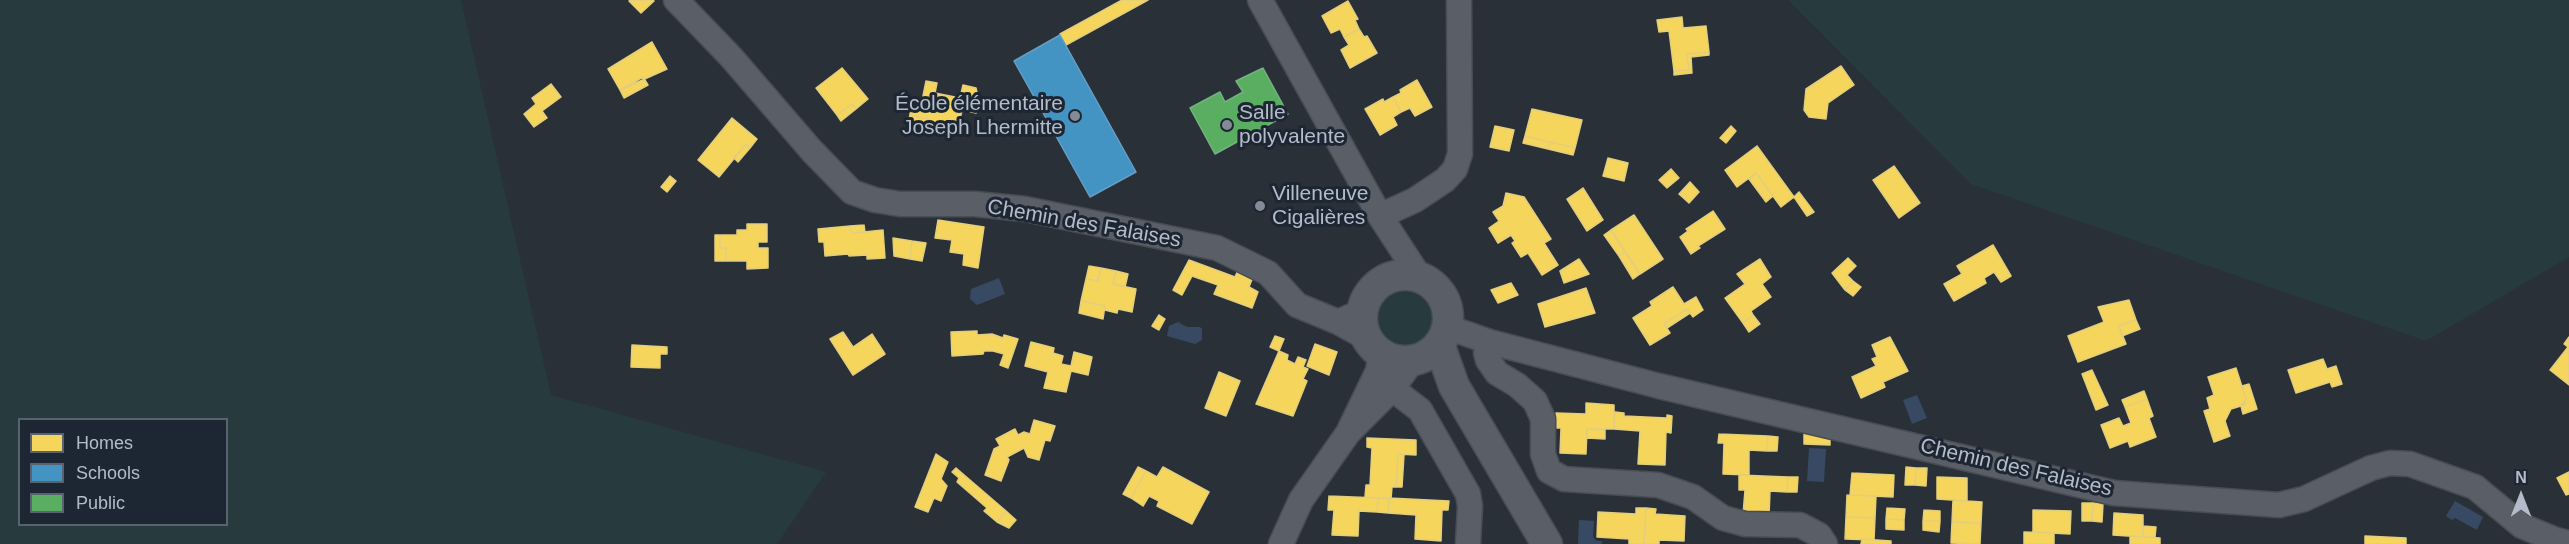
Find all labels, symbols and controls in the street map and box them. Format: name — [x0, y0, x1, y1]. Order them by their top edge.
place label: École élémentaire Joseph Lhermitte — [895, 91, 1063, 141]
place label: Salle polyvalente — [1239, 100, 1345, 150]
marker: École élémentaire Joseph Lhermitte — [1068, 109, 1082, 123]
marker: Salle polyvalente — [1220, 118, 1234, 132]
place label: Villeneuve Cigalières — [1272, 181, 1369, 231]
street label: Chemin des Falaises — [985, 195, 1183, 253]
marker: Villeneuve Cigalières — [1253, 199, 1267, 213]
legend — [18, 418, 228, 526]
text: Homes — [76, 433, 133, 453]
street label: Chemin des Falaises — [1918, 434, 2114, 502]
text: Schools — [76, 463, 140, 483]
north arrow — [2491, 466, 2551, 526]
text: N — [2515, 469, 2527, 486]
text: Public — [76, 493, 125, 513]

